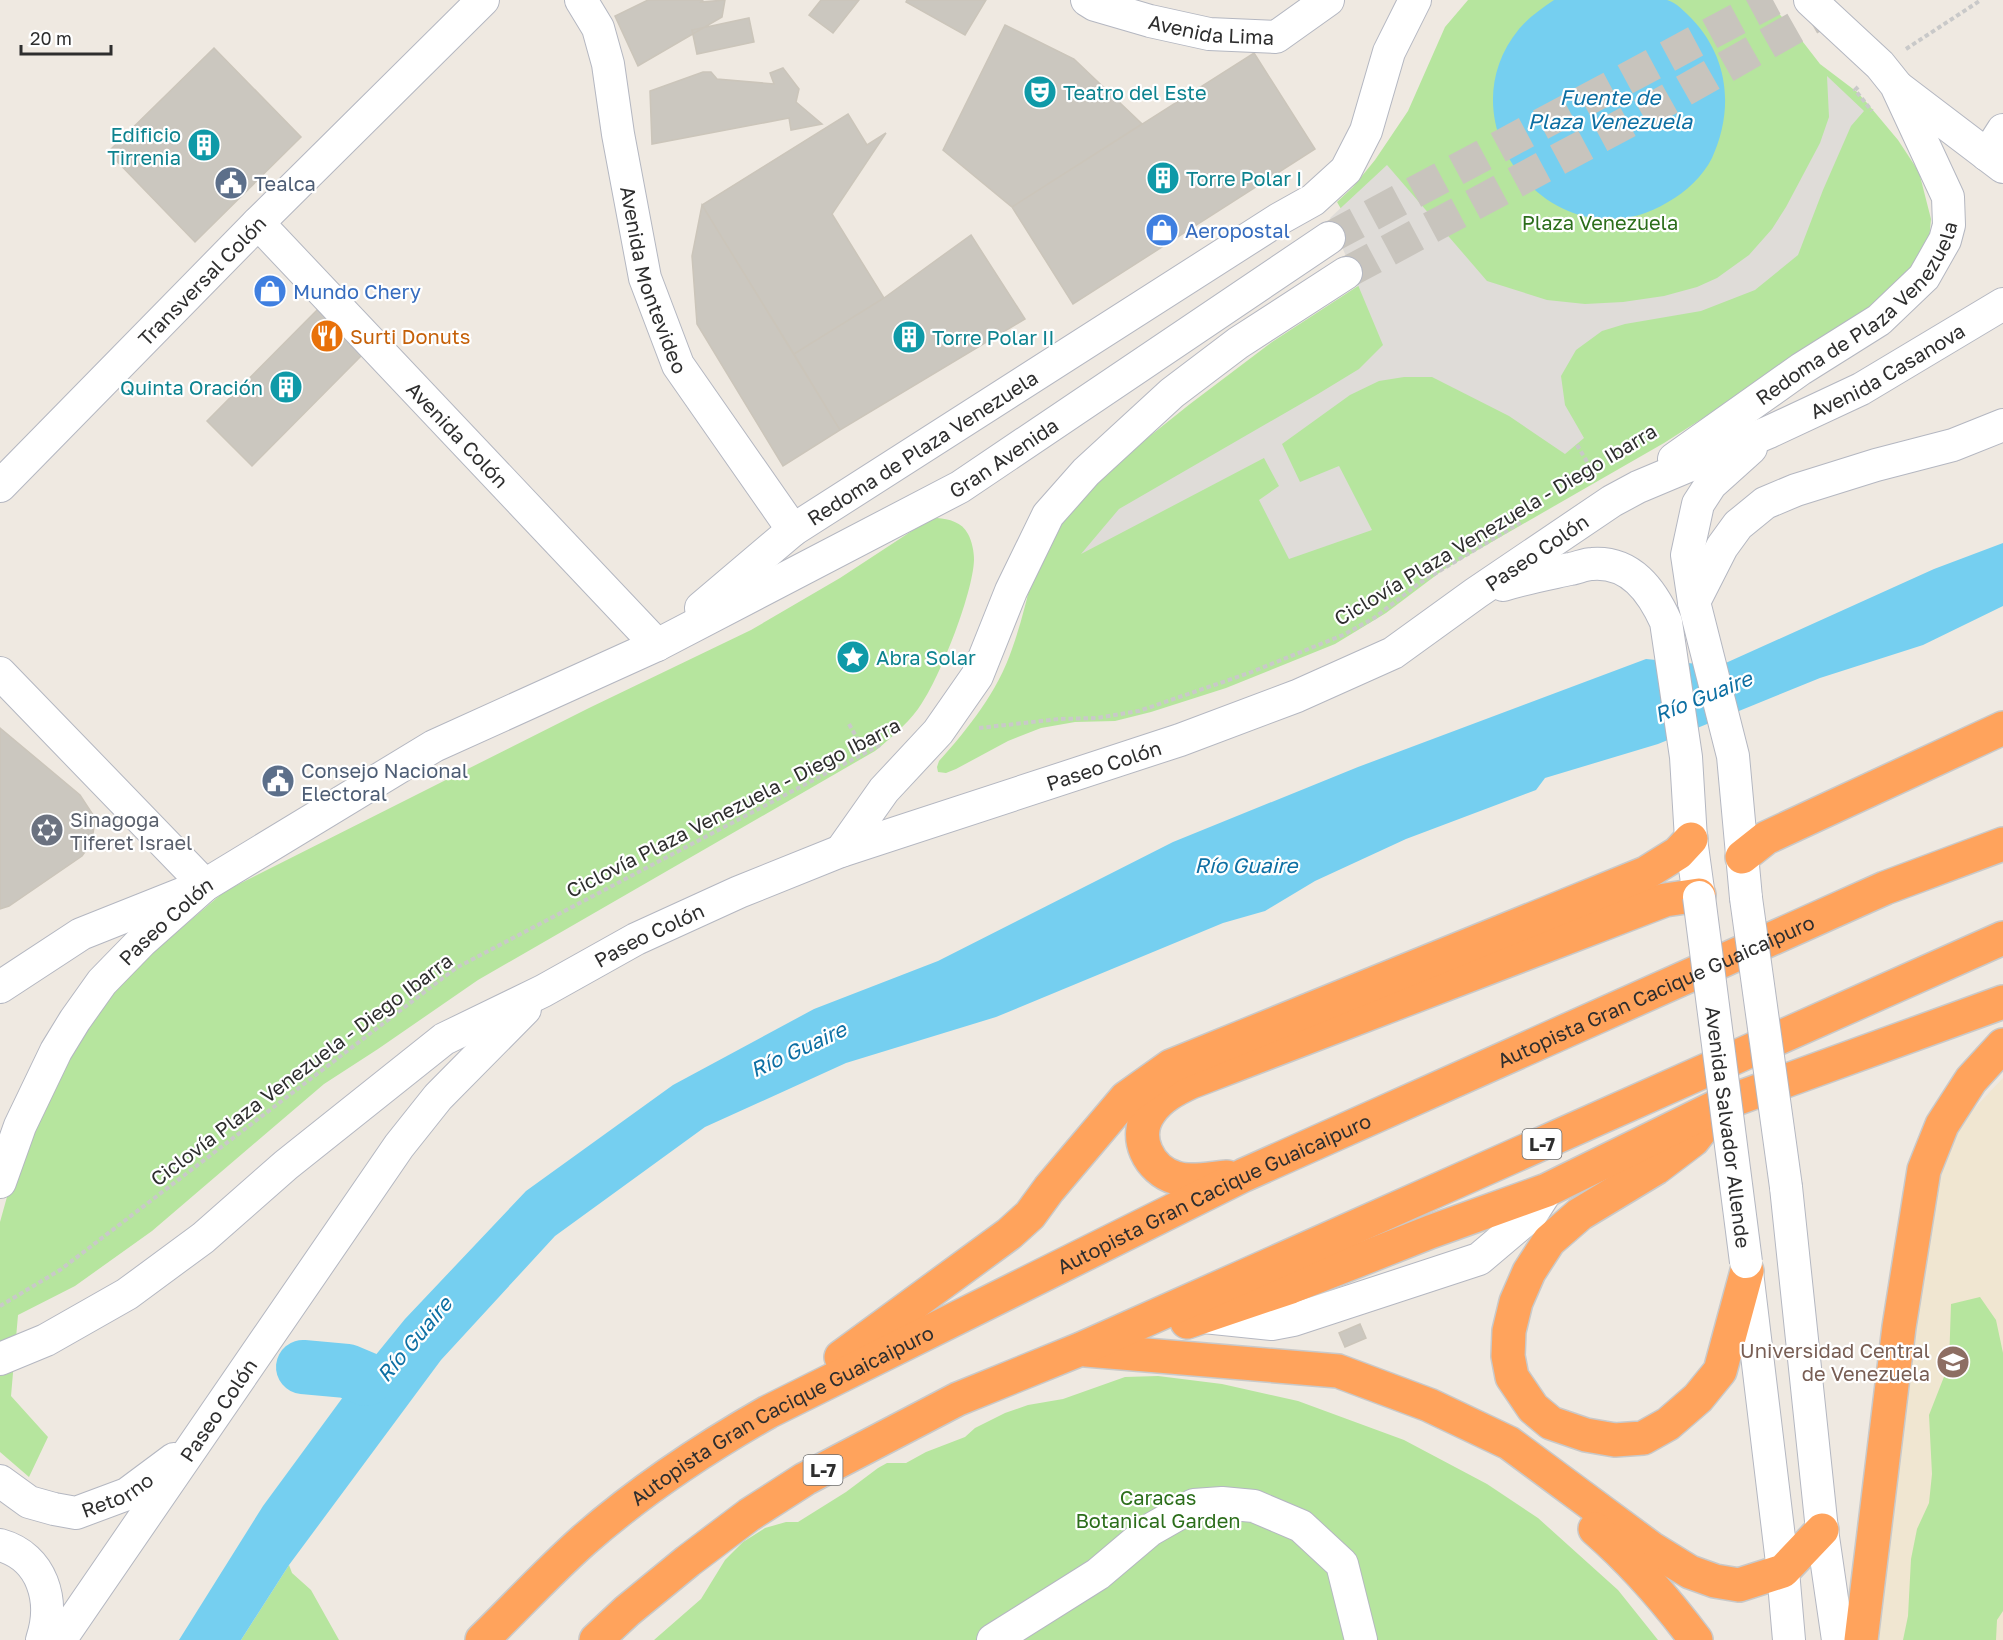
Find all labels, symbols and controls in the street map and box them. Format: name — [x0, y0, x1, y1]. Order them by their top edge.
street label: Avenida Lima — [1146, 9, 1275, 49]
scale bar — [21, 18, 111, 56]
text: 20 m — [30, 27, 72, 49]
theatre icon: Teatro del Este — [1022, 74, 1058, 110]
place label: Teatro del Este — [1063, 80, 1207, 104]
water label: Fuente de Plaza Venezuela — [1528, 84, 1693, 134]
place label: Edificio Tirrenia — [107, 122, 181, 169]
building icon: Edificio Tirrenia — [186, 127, 222, 163]
building icon: Torre Polar I — [1145, 160, 1181, 196]
public building icon: Tealca — [213, 165, 249, 201]
place label: Torre Polar I — [1186, 166, 1302, 190]
place label: Tealca — [254, 171, 316, 195]
street label: Avenida Montevideo — [616, 184, 692, 378]
park label: Plaza Venezuela — [1522, 210, 1678, 234]
street label: Transversal Colón — [133, 211, 271, 350]
shop icon: Aeropostal — [1144, 212, 1180, 248]
place label: Aeropostal — [1185, 218, 1290, 242]
street label: Redoma de Plaza Venezuela — [1751, 219, 1961, 410]
shop icon: Mundo Chery — [252, 273, 288, 309]
place label: Mundo Chery — [293, 279, 421, 303]
restaurant icon: Surti Donuts — [309, 318, 345, 354]
street label: Avenida Casanova — [1806, 318, 1969, 423]
building icon: Torre Polar II — [891, 319, 927, 355]
place label: Surti Donuts — [350, 324, 470, 348]
place label: Torre Polar II — [932, 325, 1055, 349]
street label: Redoma de Plaza Venezuela — [802, 365, 1042, 530]
building icon: Quinta Oración — [268, 369, 304, 405]
place label: Quinta Oración — [120, 375, 263, 399]
street label: Avenida Colón — [402, 376, 514, 492]
street label: Gran Avenida — [945, 412, 1062, 503]
street label: Ciclovía Plaza Venezuela - Diego Ibarra — [1330, 418, 1660, 630]
street label: Paseo Colón — [1480, 509, 1593, 596]
place icon: Abra Solar — [835, 639, 871, 675]
place label: Abra Solar — [876, 645, 976, 669]
water label: Río Guaire — [1650, 664, 1757, 727]
street label: Ciclovía Plaza Venezuela - Diego Ibarra — [562, 712, 904, 902]
street label: Paseo Colón — [1043, 735, 1164, 795]
place label: Consejo Nacional Electoral — [301, 758, 468, 805]
public building icon: Consejo Nacional Electoral — [260, 763, 296, 799]
place label: Sinagoga Tiferet Israel — [70, 807, 192, 854]
synagogue icon: Sinagoga Tiferet Israel — [29, 812, 65, 848]
water label: Río Guaire — [1195, 852, 1299, 878]
street label: Paseo Colón — [113, 871, 217, 970]
street label: Paseo Colón — [590, 898, 708, 972]
street label: Autopista Gran Cacique Guaicaipuro — [1493, 909, 1818, 1072]
street label: Ciclovía Plaza Venezuela - Diego Ibarra — [145, 948, 457, 1190]
street label: Avenida Salvador Allende — [1701, 1005, 1756, 1249]
water label: Río Guaire — [746, 1015, 852, 1083]
street label: Autopista Gran Cacique Guaicaipuro — [1053, 1108, 1374, 1278]
road number: L-7 — [1522, 1129, 1562, 1159]
water label: Río Guaire — [371, 1290, 458, 1387]
street label: Autopista Gran Cacique Guaicaipuro — [625, 1320, 937, 1510]
place label: Universidad Central de Venezuela — [1740, 1338, 1930, 1385]
school or university icon: Universidad Central de Venezuela — [1935, 1344, 1971, 1380]
street label: Paseo Colón — [174, 1354, 262, 1466]
road number: L-7 — [804, 1455, 842, 1485]
street label: Retorno — [78, 1467, 157, 1522]
park label: Caracas Botanical Garden — [1075, 1485, 1241, 1532]

